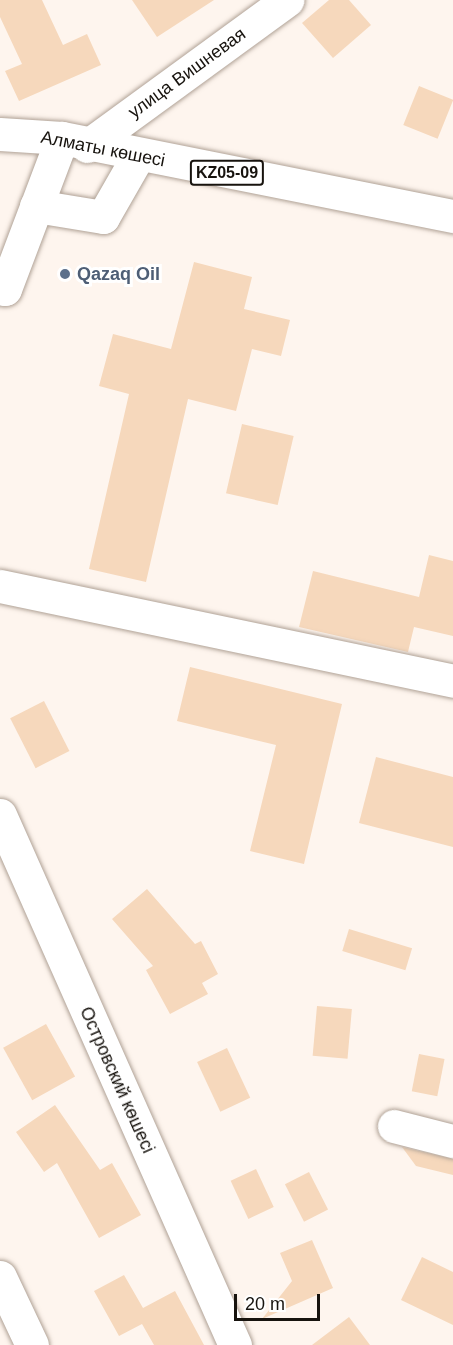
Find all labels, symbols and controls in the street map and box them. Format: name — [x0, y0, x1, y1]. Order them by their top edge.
street label: улица Вишневая — [124, 23, 250, 123]
street label: Алматы көшесі — [39, 126, 167, 172]
road number: KZ05-09 — [190, 160, 264, 186]
place label: Qazaq Oil — [77, 263, 160, 285]
marker: Qazaq Oil — [58, 267, 72, 281]
street label: Островский көшесі — [75, 1003, 159, 1157]
scale bar — [237, 1282, 322, 1320]
text: 20 m — [245, 1294, 285, 1314]

